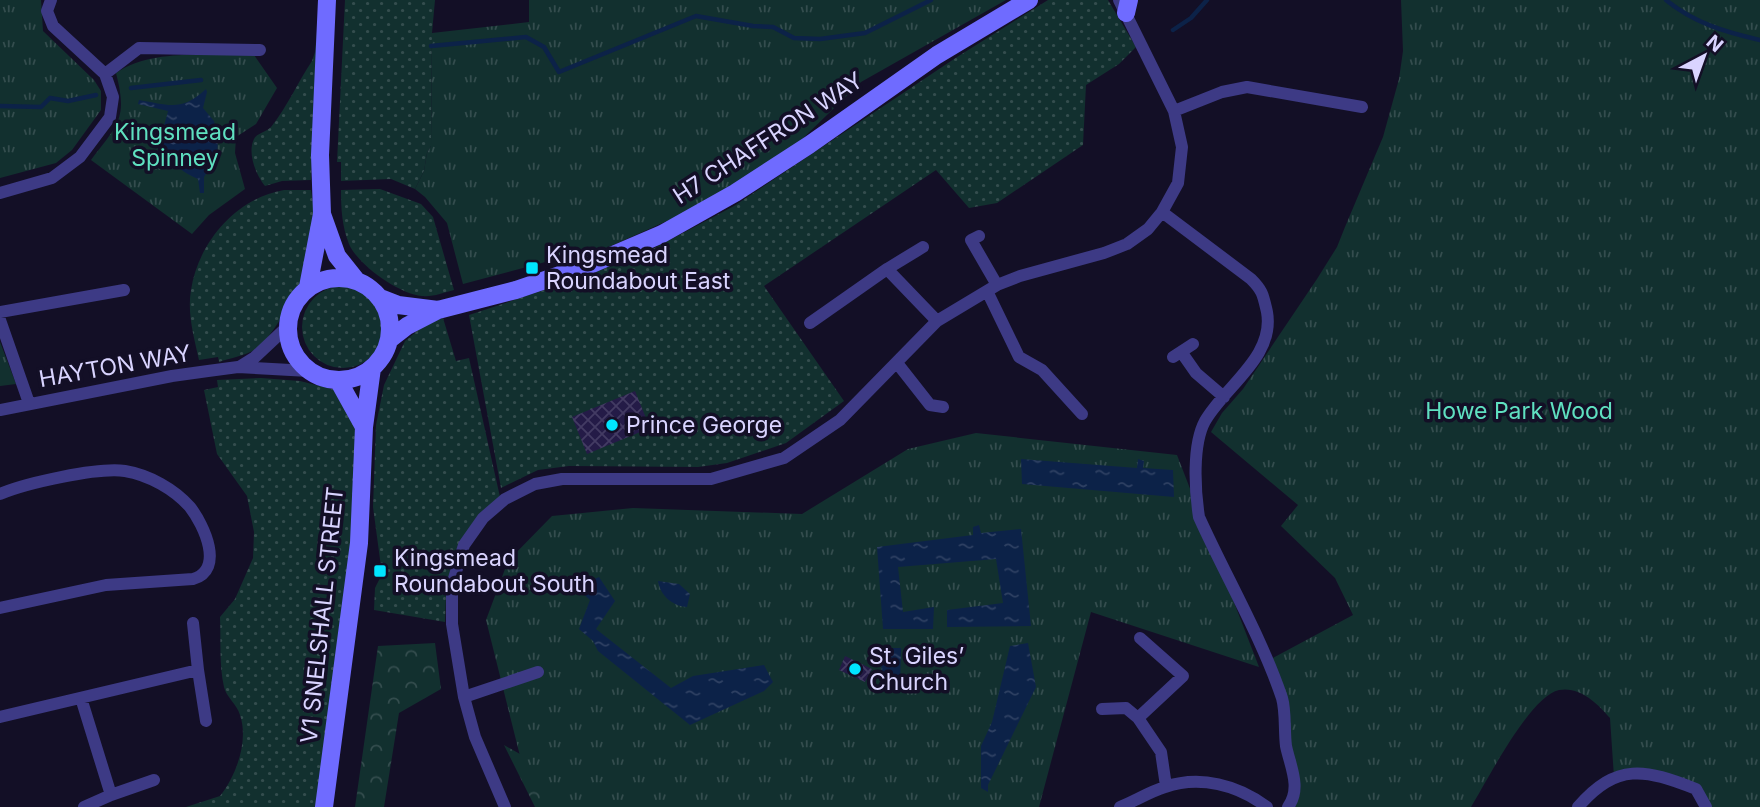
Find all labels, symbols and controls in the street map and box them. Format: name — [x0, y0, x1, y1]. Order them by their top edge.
north arrow — [1669, 21, 1739, 91]
text: N — [1702, 30, 1728, 57]
street label: H7 CHAFFRON WAY — [668, 66, 869, 210]
park label: Kingsmead Spinney — [114, 118, 236, 172]
place label: Kingsmead Roundabout East — [546, 241, 731, 295]
marker: Kingsmead Roundabout East — [524, 260, 540, 276]
street label: HAYTON WAY — [37, 339, 194, 393]
park label: Howe Park Wood — [1425, 397, 1613, 425]
place label: Prince George — [626, 411, 782, 439]
marker: Prince George — [604, 417, 620, 433]
street label: V1 SNELSHALL STREET — [295, 485, 349, 745]
place label: Kingsmead Roundabout South — [394, 544, 595, 598]
marker: Kingsmead Roundabout South — [372, 563, 388, 579]
place label: St. Giles’ Church — [869, 642, 964, 696]
marker: St. Giles’ Church — [847, 661, 863, 677]

